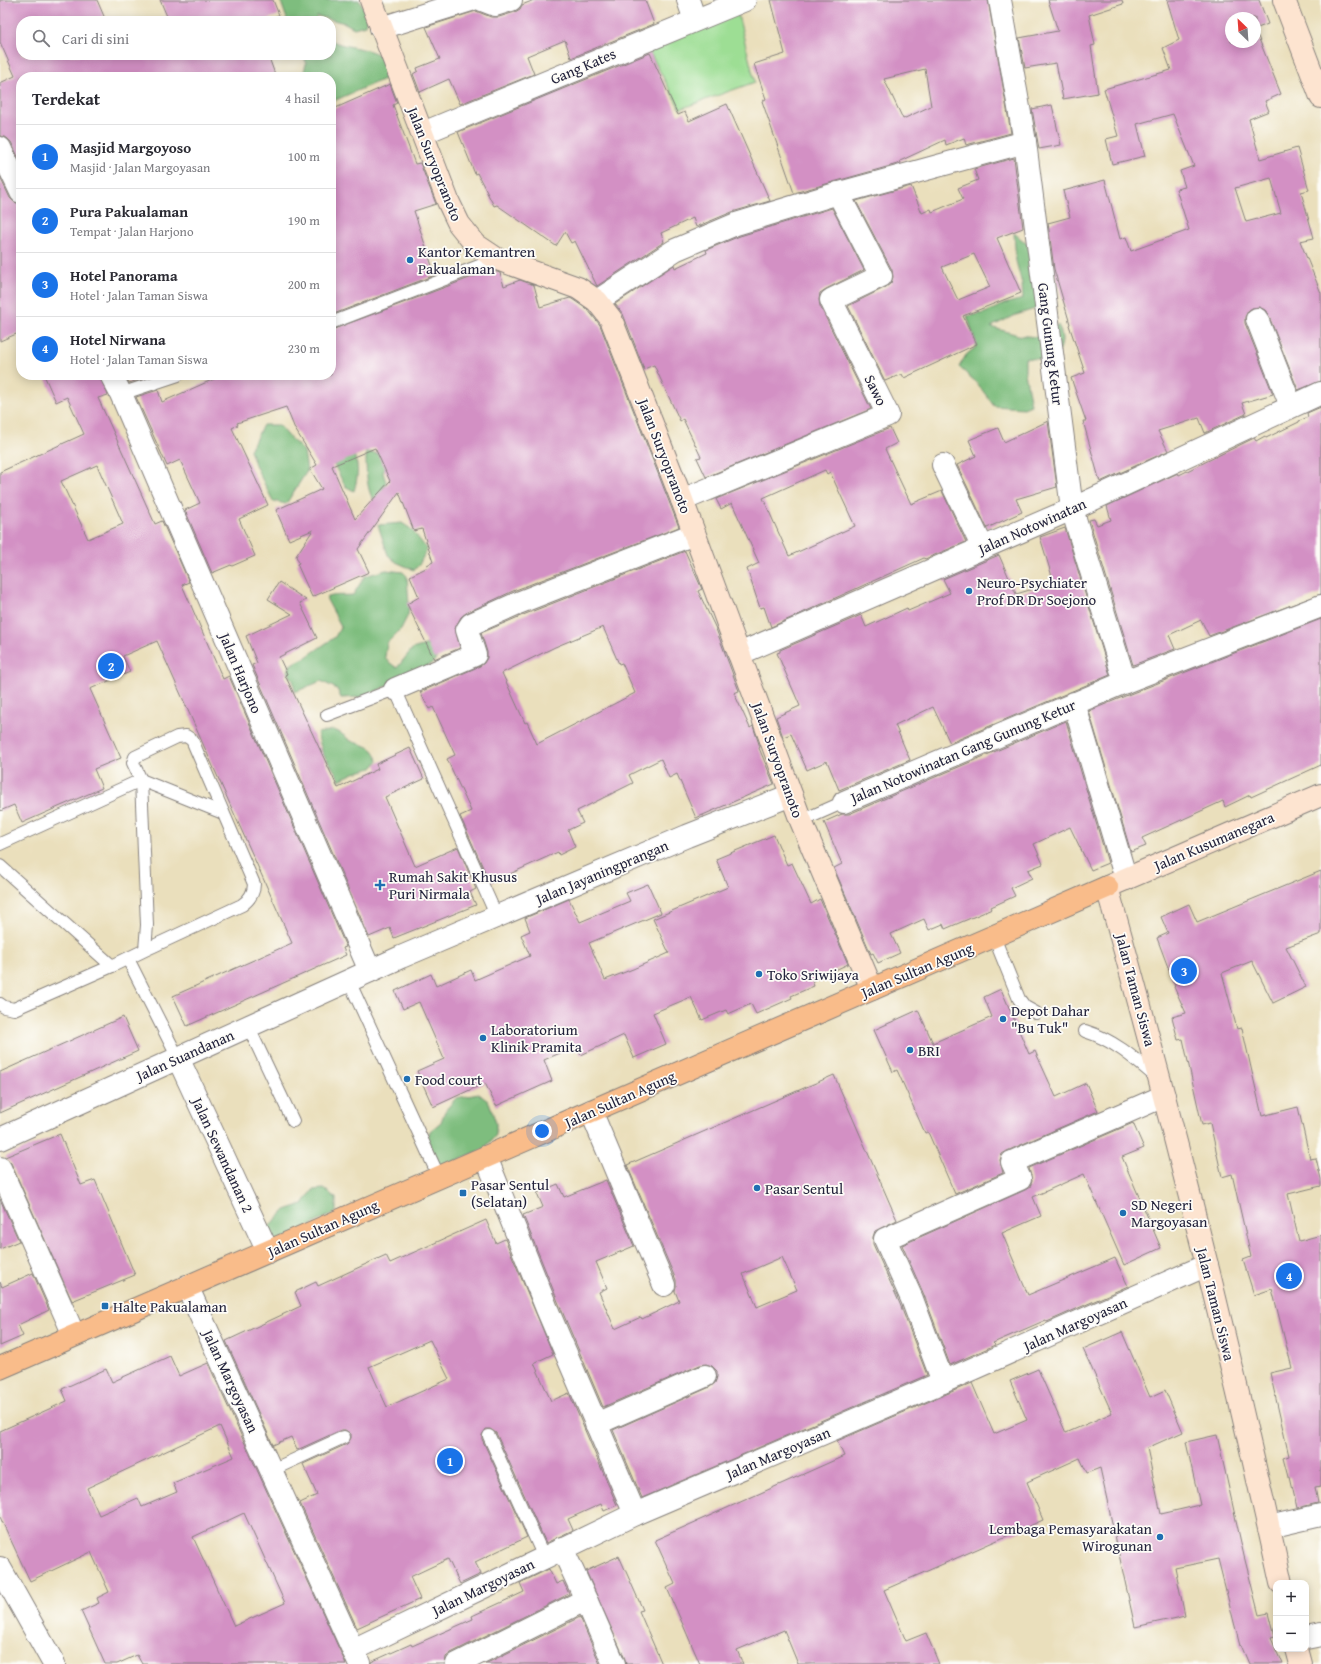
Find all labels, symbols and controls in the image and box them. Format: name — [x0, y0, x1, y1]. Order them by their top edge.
north arrow — [1225, 12, 1261, 48]
search box — [16, 16, 336, 60]
icon: search — [30, 27, 52, 49]
text: Cari di sini — [62, 28, 129, 49]
street label: Gang Kates — [547, 43, 619, 89]
text: Terdekat — [32, 86, 100, 111]
text: 4 hasil — [285, 89, 320, 108]
street label: Jalan Suryopranoto — [402, 102, 468, 225]
text: Masjid Margoyoso — [70, 137, 191, 158]
text: 1 — [42, 147, 48, 166]
text: 100 m — [288, 147, 320, 166]
text: Masjid · Jalan Margoyasan — [70, 158, 210, 177]
text: Pura Pakualaman — [70, 201, 188, 222]
text: 2 — [42, 211, 48, 230]
text: 190 m — [288, 211, 320, 230]
text: Tempat · Jalan Harjono — [70, 222, 194, 241]
place label: Kantor Kemantren Pakualaman — [418, 241, 536, 279]
marker: Kantor Kemantren Pakualaman — [405, 255, 415, 265]
text: Hotel Panorama — [70, 265, 178, 286]
text: 3 — [42, 275, 48, 294]
text: 200 m — [288, 275, 320, 294]
street label: Gang Gunung Ketur — [1033, 282, 1069, 406]
text: Hotel · Jalan Taman Siswa — [70, 286, 208, 305]
text: Hotel Nirwana — [70, 329, 166, 350]
text: 4 — [42, 339, 48, 358]
text: 230 m — [288, 339, 320, 358]
text: Hotel · Jalan Taman Siswa — [70, 350, 208, 369]
street label: Sawo — [859, 371, 893, 409]
street label: Jalan Suryopranoto — [633, 394, 697, 517]
street label: Jalan Notowinatan — [973, 493, 1090, 560]
place label: Neuro-Psychiater Prof DR Dr Soejono — [977, 572, 1097, 610]
marker: Neuro-Psychiater Prof DR Dr Soejono — [964, 586, 974, 596]
street label: Jalan Harjono — [214, 628, 268, 717]
pin: 2 — [98, 651, 124, 681]
street label: Jalan Notowinatan Gang Gunung Ketur — [845, 694, 1079, 809]
street label: Jalan Suryopranoto — [747, 697, 809, 821]
street label: Jalan Kusumanegara — [1149, 806, 1277, 877]
street label: Jalan Jayaningprangan — [531, 834, 672, 910]
place label: Rumah Sakit Khusus Puri Nirmala — [389, 866, 517, 904]
marker: Rumah Sakit Khusus Puri Nirmala — [374, 879, 386, 891]
street label: Jalan Taman Siswa — [1110, 929, 1161, 1049]
street label: Jalan Sultan Agung — [856, 937, 976, 1004]
pin: 3 — [1171, 956, 1197, 986]
place label: Toko Sriwijaya — [767, 964, 859, 985]
marker: Toko Sriwijaya — [754, 969, 764, 979]
place label: Depot Dahar "Bu Tuk" — [1011, 1000, 1089, 1038]
marker: Depot Dahar "Bu Tuk" — [998, 1014, 1008, 1024]
place label: Laboratorium Klinik Pramita — [491, 1019, 582, 1057]
street label: Jalan Suandanan — [131, 1024, 238, 1087]
marker: Laboratorium Klinik Pramita — [478, 1033, 488, 1043]
place label: BRI — [918, 1040, 940, 1061]
marker: BRI — [905, 1045, 915, 1055]
street label: Jalan Sultan Agung — [559, 1065, 679, 1134]
place label: Food court — [415, 1069, 483, 1090]
marker: Food court — [402, 1074, 412, 1084]
street label: Jalan Sewandanan 2 — [186, 1092, 259, 1216]
your location — [532, 1121, 552, 1141]
place label: Pasar Sentul (Selatan) — [471, 1174, 549, 1212]
place label: Pasar Sentul — [765, 1178, 843, 1199]
marker: Pasar Sentul — [752, 1183, 762, 1193]
marker: Pasar Sentul (Selatan) — [458, 1188, 468, 1198]
street label: Jalan Sultan Agung — [262, 1194, 382, 1263]
place label: SD Negeri Margoyasan — [1131, 1194, 1208, 1232]
marker: SD Negeri Margoyasan — [1118, 1208, 1128, 1218]
street label: Jalan Taman Siswa — [1191, 1243, 1240, 1363]
pin: 4 — [1276, 1261, 1302, 1291]
street label: Jalan Margoyasan — [1018, 1292, 1131, 1357]
place label: Halte Pakualaman — [113, 1296, 228, 1317]
marker: Halte Pakualaman — [100, 1301, 110, 1311]
street label: Jalan Margoyasan — [197, 1324, 264, 1436]
street label: Jalan Margoyasan — [721, 1421, 834, 1485]
pin: 1 — [437, 1446, 463, 1476]
place label: Lembaga Pemasyarakatan Wirogunan — [989, 1518, 1153, 1556]
marker: Lembaga Pemasyarakatan Wirogunan — [1155, 1532, 1165, 1542]
street label: Jalan Margoyasan — [427, 1553, 538, 1622]
map controls — [1273, 1580, 1309, 1652]
button: + — [1273, 1580, 1309, 1616]
button: − — [1273, 1616, 1309, 1652]

